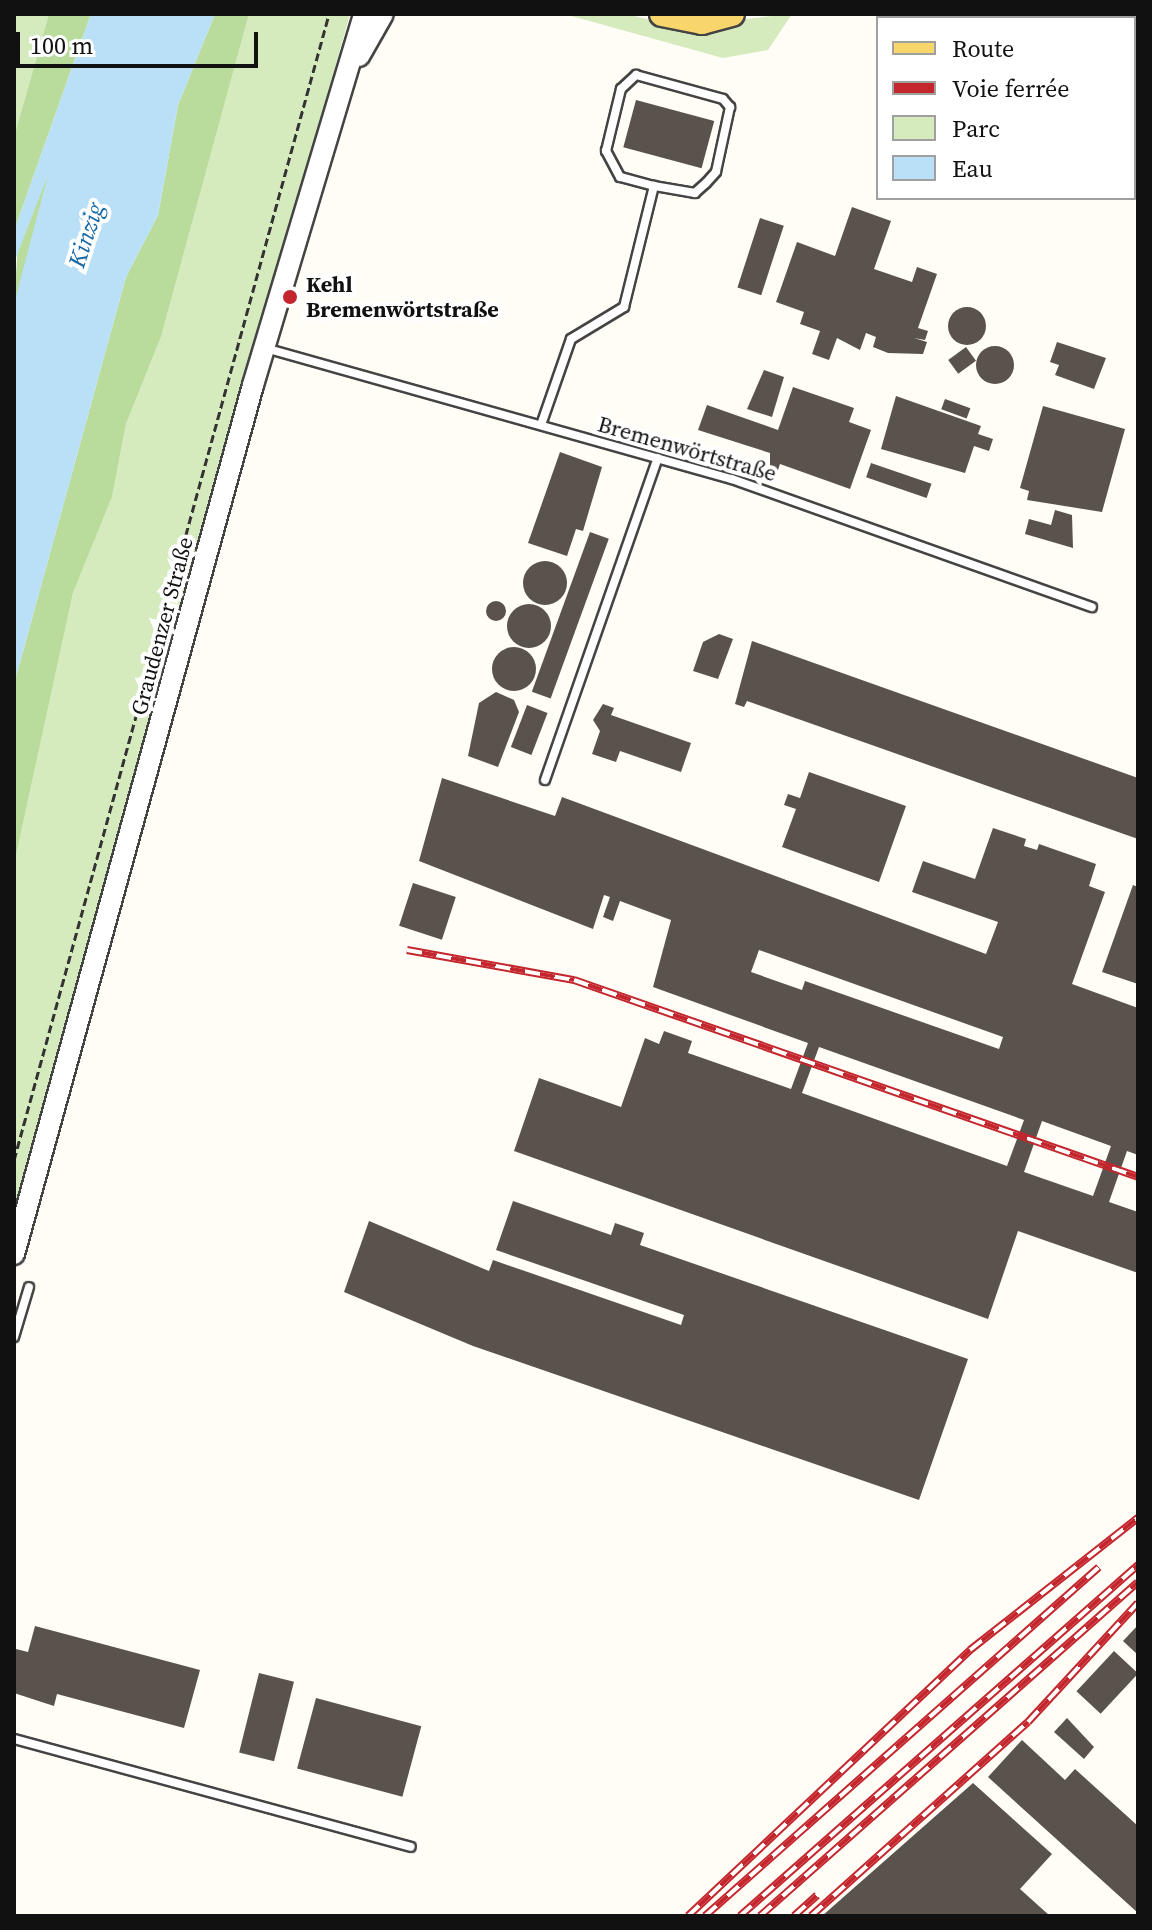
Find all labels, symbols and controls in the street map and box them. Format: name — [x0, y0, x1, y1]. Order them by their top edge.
scale bar — [20, 16, 262, 66]
legend — [876, 16, 1136, 200]
text: 100 m — [30, 29, 93, 62]
text: Route — [952, 32, 1014, 65]
text: Voie ferrée — [952, 72, 1070, 105]
text: Parc — [952, 112, 1000, 145]
text: Eau — [952, 152, 993, 185]
water label: Kinzig — [62, 199, 110, 271]
place label: Kehl Bremenwörtstraße — [306, 271, 499, 322]
marker: Kehl Bremenwörtstraße — [281, 288, 299, 306]
street label: Bremenwörtstraße — [595, 411, 779, 487]
street label: Graudenzer Straße — [126, 534, 198, 718]

